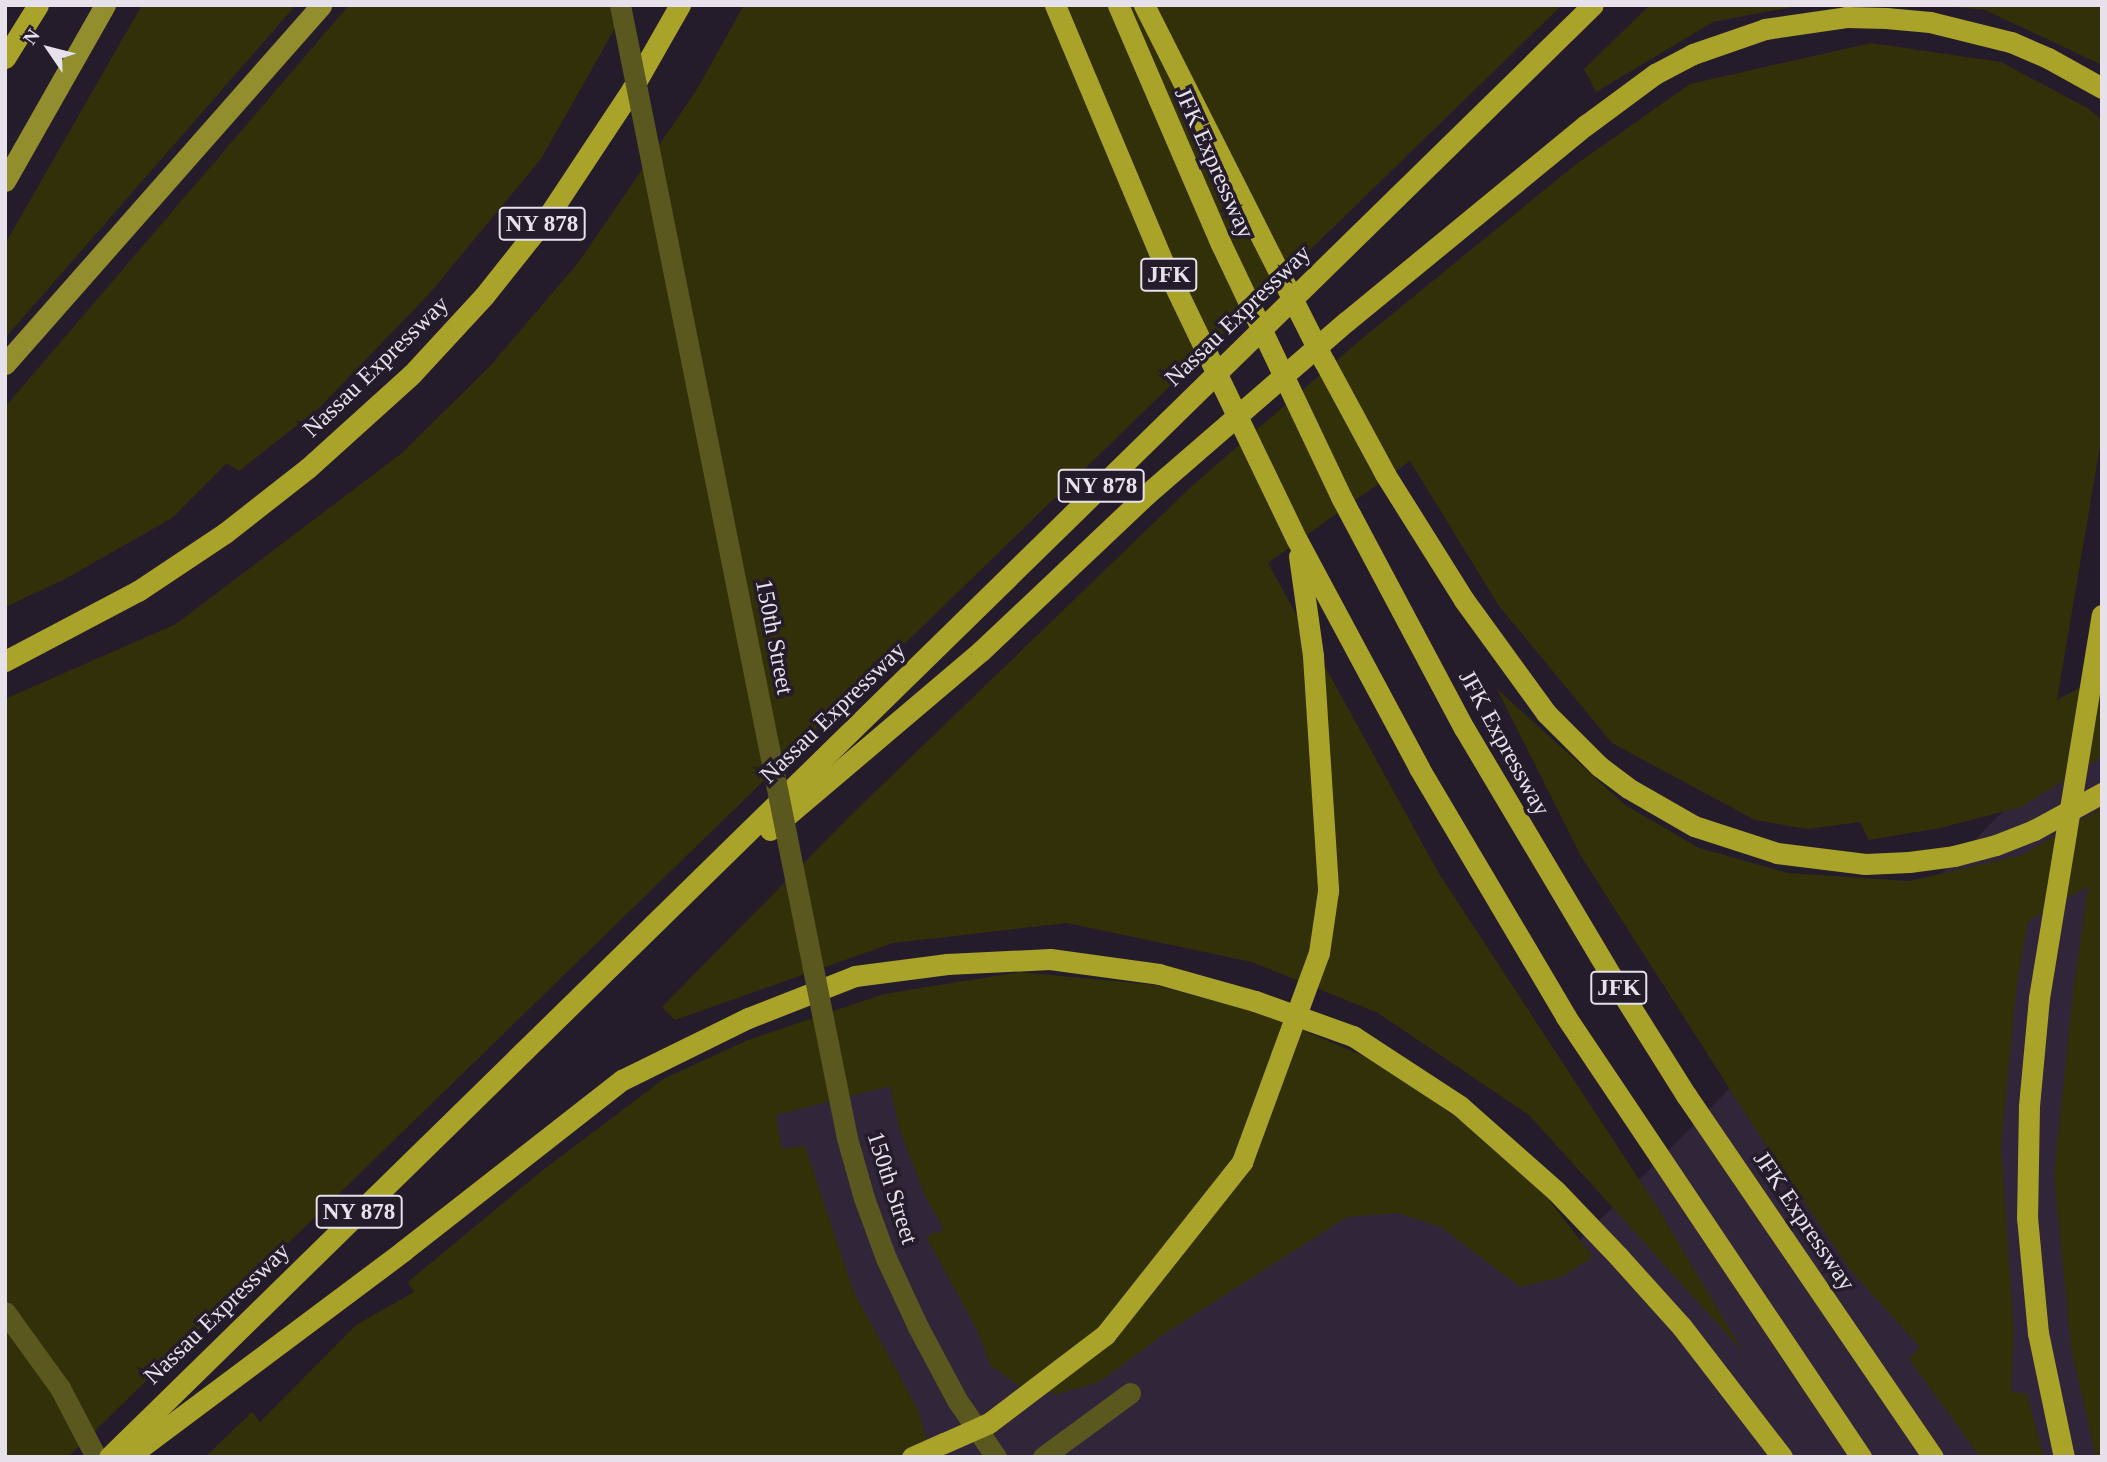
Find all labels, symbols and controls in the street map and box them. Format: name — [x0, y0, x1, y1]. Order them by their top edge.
north arrow — [14, 14, 84, 84]
text: N — [19, 25, 44, 48]
street label: JFK Expressway — [1168, 83, 1260, 243]
road number: NY 878 — [498, 204, 586, 244]
street label: Nassau Expressway — [1159, 239, 1317, 393]
road number: JFK — [1139, 256, 1199, 294]
street label: Nassau Expressway — [297, 290, 455, 444]
road number: NY 878 — [1057, 466, 1145, 506]
street label: 150th Street — [749, 577, 799, 697]
street label: Nassau Expressway — [754, 636, 912, 790]
street label: JFK Expressway — [1452, 665, 1556, 821]
road number: JFK — [1589, 968, 1649, 1007]
street label: 150th Street — [860, 1128, 924, 1248]
street label: JFK Expressway — [1747, 1146, 1861, 1296]
road number: NY 878 — [315, 1192, 403, 1232]
street label: Nassau Expressway — [138, 1237, 296, 1391]

